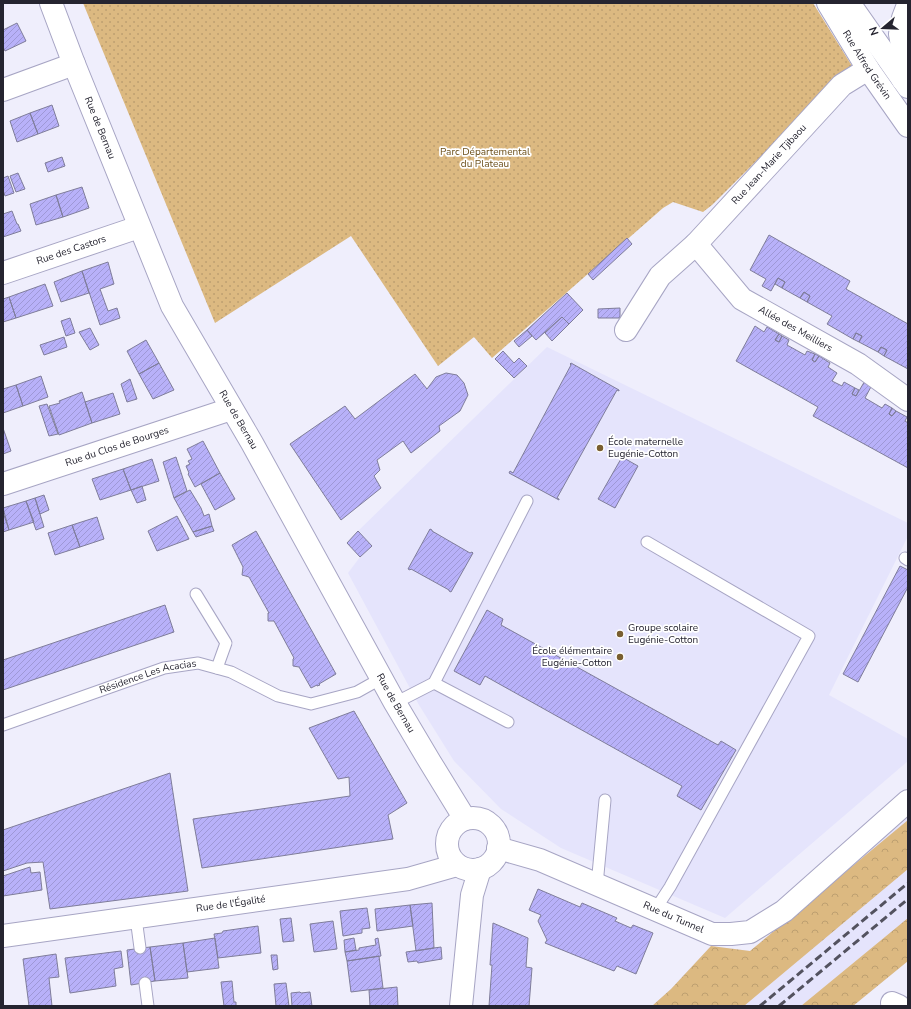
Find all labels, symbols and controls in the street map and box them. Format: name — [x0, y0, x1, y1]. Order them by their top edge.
north arrow — [863, 8, 903, 48]
text: N — [866, 25, 882, 37]
street label: Rue Alfred Grévin — [839, 27, 894, 102]
street label: Rue de Bernau — [81, 94, 119, 161]
street label: Rue Jean-Marie Tjibaou — [728, 121, 810, 208]
park label: Parc Départemental du Plateau — [440, 145, 530, 171]
street label: Rue des Castors — [34, 232, 108, 268]
street label: Allée des Meilliers — [756, 303, 835, 355]
street label: Rue de Bernau — [216, 388, 261, 452]
street label: Rue du Clos de Bourges — [63, 423, 171, 470]
place label: École maternelle Eugénie-Cotton — [608, 435, 683, 461]
marker: École maternelle Eugénie-Cotton — [595, 443, 605, 453]
place label: Groupe scolaire Eugénie-Cotton — [628, 621, 698, 647]
marker: Groupe scolaire Eugénie-Cotton — [615, 629, 625, 639]
place label: École élémentaire Eugénie-Cotton — [532, 644, 612, 670]
marker: École élémentaire Eugénie-Cotton — [615, 652, 625, 662]
street label: Résidence Les Acacias — [97, 656, 197, 697]
street label: Rue de Bernau — [373, 671, 418, 735]
street label: Rue de l'Égalité — [195, 892, 266, 916]
street label: Rue du Tunnel — [641, 898, 706, 937]

